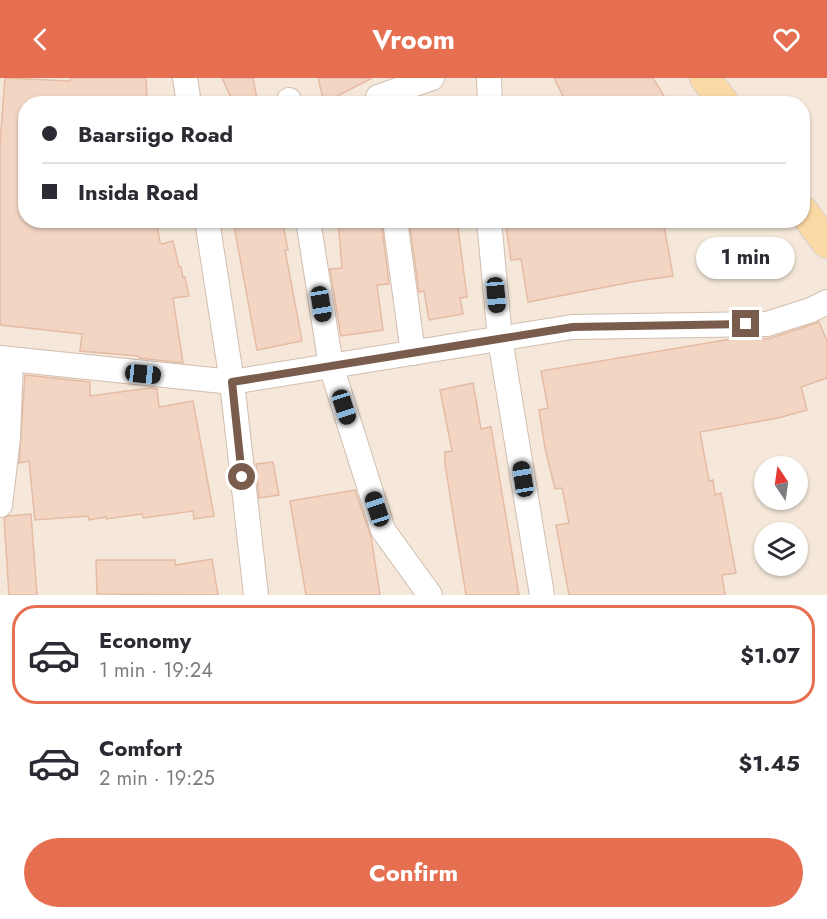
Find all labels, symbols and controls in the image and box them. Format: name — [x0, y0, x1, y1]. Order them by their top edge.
text: Vroom — [372, 20, 455, 59]
icon: back — [24, 23, 57, 56]
icon: heart — [770, 23, 803, 56]
text: Baarsiigo Road — [78, 118, 233, 150]
text: Insida Road — [78, 176, 198, 208]
callout: 1 min — [696, 237, 795, 279]
text: 1 min — [721, 243, 770, 272]
car — [485, 276, 507, 314]
car — [309, 285, 333, 323]
route end — [732, 310, 759, 337]
car — [124, 363, 162, 385]
car — [330, 387, 358, 427]
north arrow — [754, 456, 808, 510]
map controls — [754, 456, 808, 576]
car — [511, 460, 535, 498]
route start — [228, 463, 255, 490]
car — [363, 489, 391, 529]
button: layers — [754, 522, 808, 576]
text: Economy — [99, 624, 191, 656]
icon: car — [27, 628, 81, 682]
text: $1.07 — [740, 639, 800, 671]
text: 1 min · 19:24 — [99, 656, 213, 685]
text: Comfort — [99, 732, 182, 764]
icon: car — [27, 736, 81, 790]
text: $1.45 — [738, 747, 800, 779]
text: 2 min · 19:25 — [99, 764, 215, 793]
button: Confirm — [24, 838, 803, 907]

